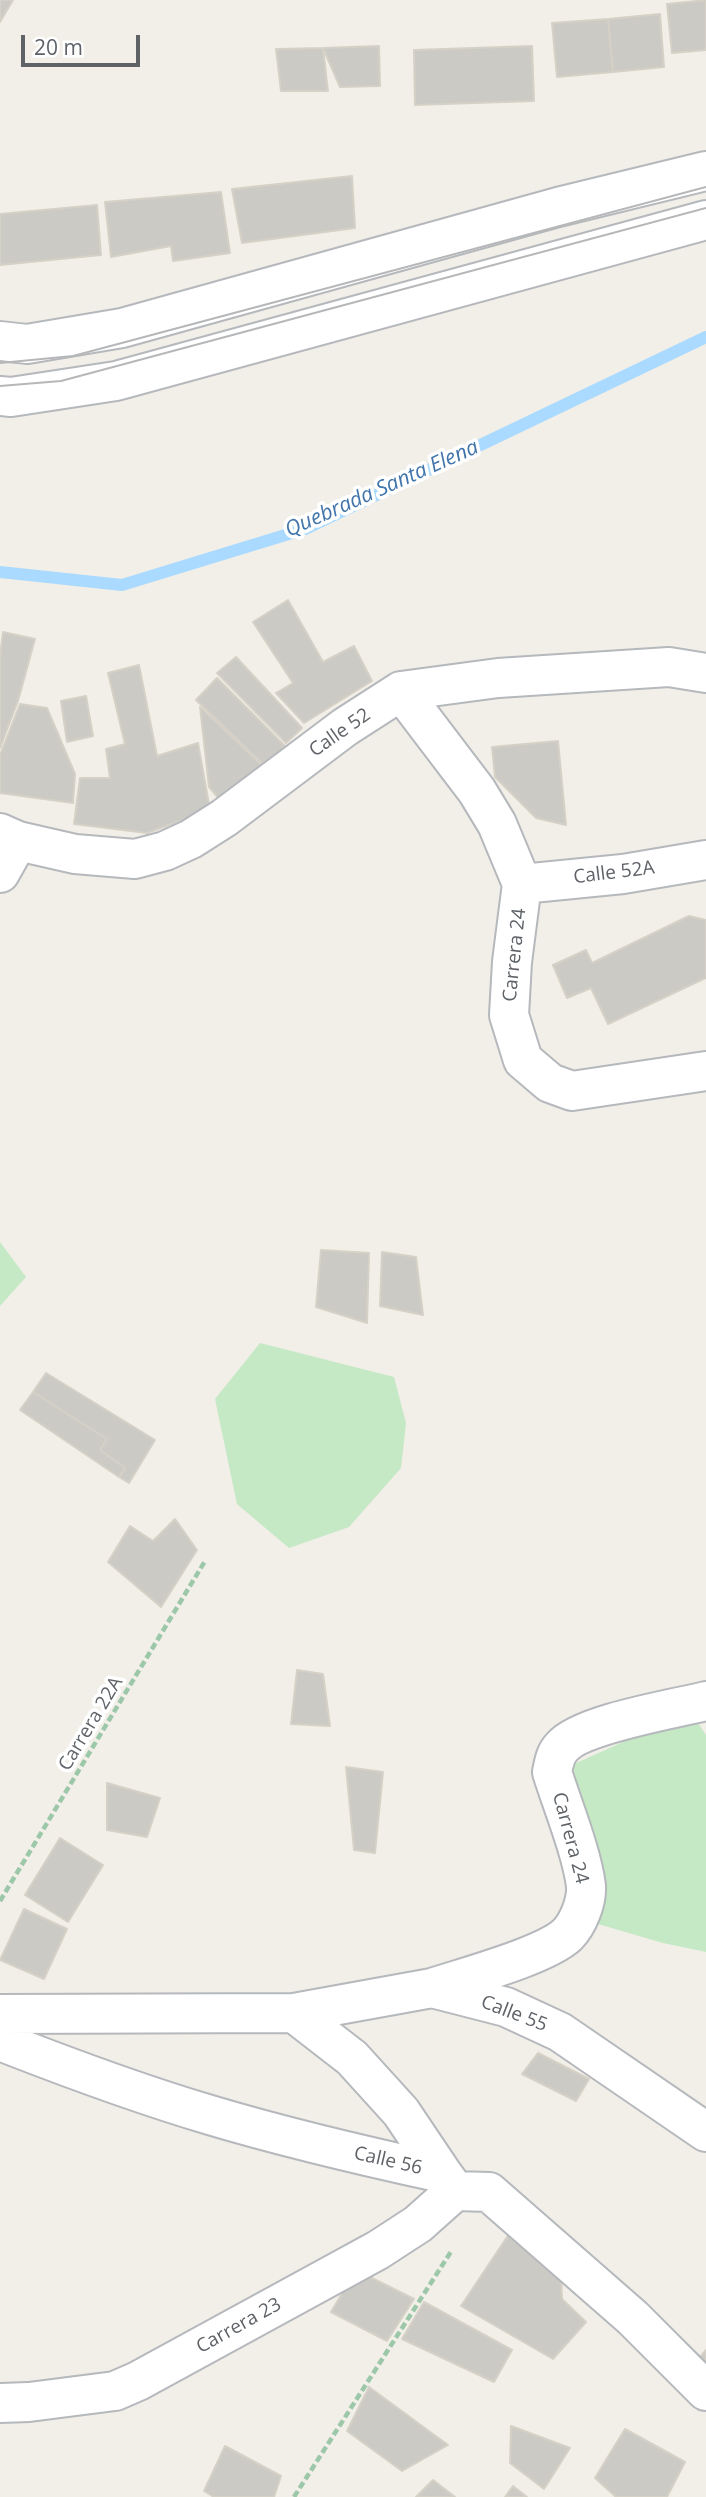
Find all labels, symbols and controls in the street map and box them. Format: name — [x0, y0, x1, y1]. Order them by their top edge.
scale bar — [24, 21, 144, 65]
text: 20 m — [34, 33, 83, 61]
water label: Quebrada Santa Elena — [281, 435, 483, 543]
street label: Calle 52 — [305, 704, 375, 762]
street label: Calle 52A — [572, 857, 656, 889]
street label: Carrera 24 — [499, 907, 531, 1003]
street label: Carrera 22A — [54, 1673, 128, 1775]
street label: Carrera 24 — [547, 1790, 593, 1886]
street label: Calle 55 — [477, 1991, 551, 2037]
street label: Calle 56 — [352, 2142, 424, 2180]
street label: Carrera 23 — [192, 2293, 286, 2359]

